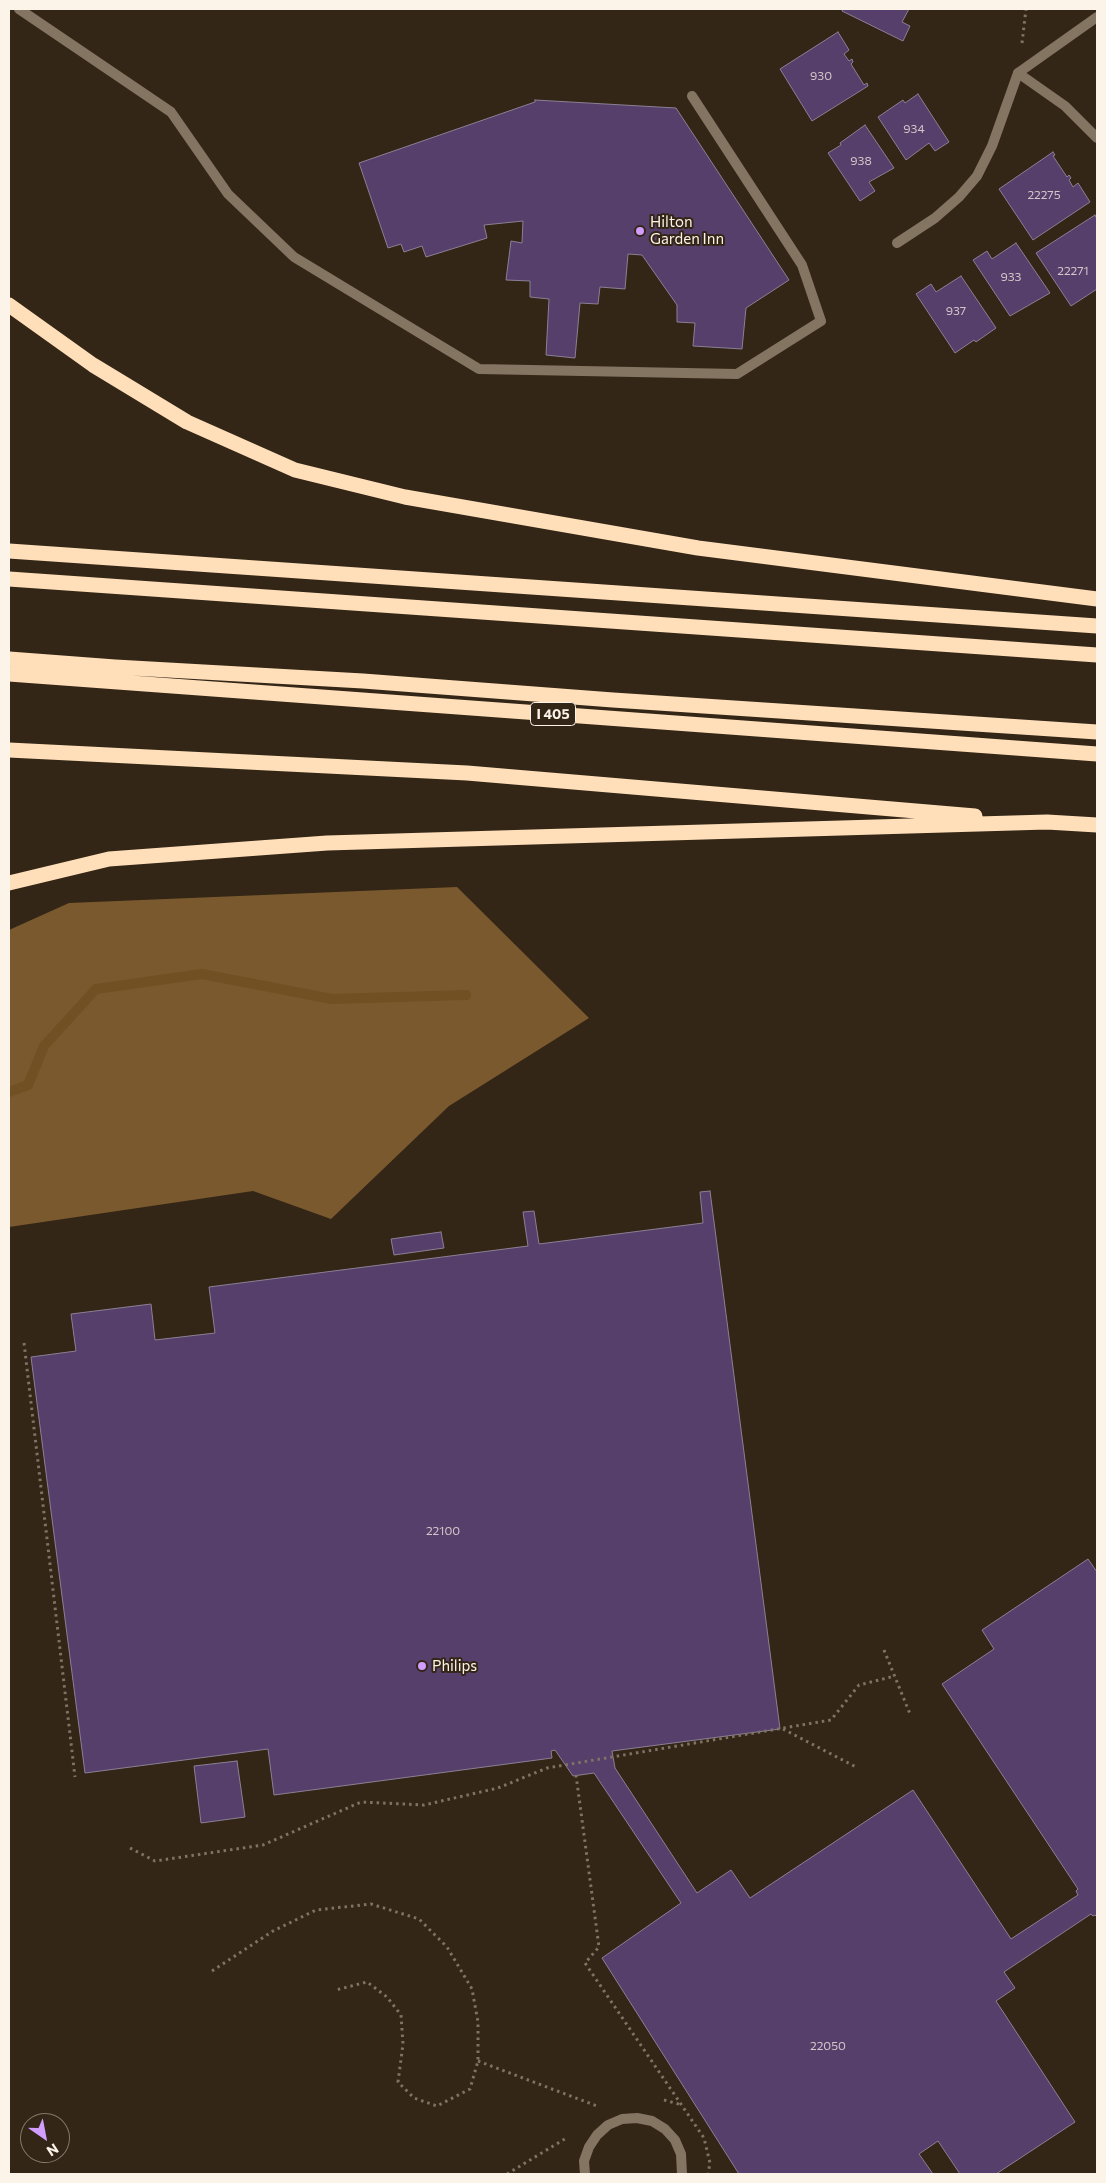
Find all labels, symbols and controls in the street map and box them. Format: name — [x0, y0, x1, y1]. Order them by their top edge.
house number: 930 — [810, 69, 832, 83]
house number: 934 — [903, 122, 925, 136]
house number: 938 — [850, 154, 872, 168]
house number: 22275 — [1027, 188, 1061, 202]
place label: Hilton Garden Inn — [650, 213, 724, 248]
marker: Hilton Garden Inn — [634, 225, 646, 237]
house number: 22271 — [1057, 264, 1089, 278]
house number: 933 — [1001, 270, 1021, 284]
house number: 937 — [946, 304, 966, 318]
road number: I 405 — [530, 702, 576, 726]
house number: 22100 — [426, 1524, 460, 1538]
place label: Philips — [432, 1657, 477, 1675]
marker: Philips — [416, 1660, 428, 1672]
house number: 22050 — [810, 2039, 846, 2053]
north arrow — [20, 2113, 70, 2163]
text: N — [44, 2140, 62, 2160]

